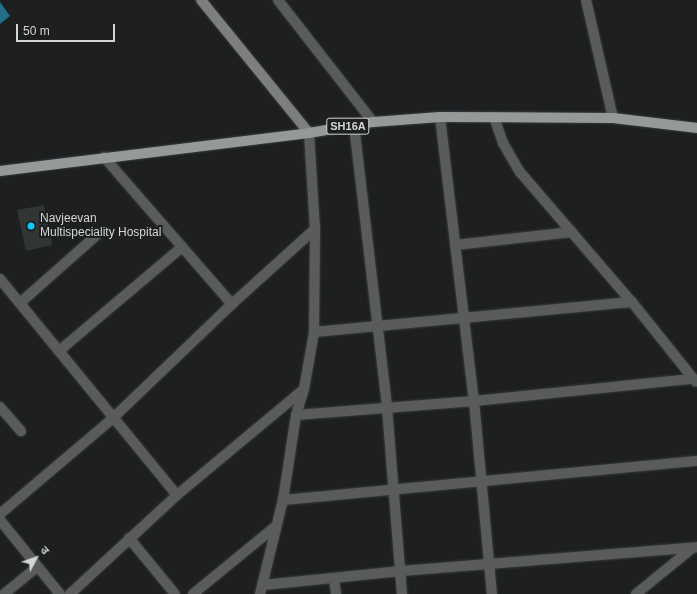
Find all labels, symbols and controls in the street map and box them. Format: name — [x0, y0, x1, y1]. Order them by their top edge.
scale bar — [18, 16, 117, 42]
text: 50 m — [23, 24, 50, 38]
road number: SH16A — [326, 117, 370, 135]
place label: Navjeevan Multispeciality Hospital — [40, 212, 161, 240]
marker: Navjeevan Multispeciality Hospital — [25, 220, 37, 232]
north arrow — [16, 538, 56, 578]
text: उ — [38, 544, 52, 556]

